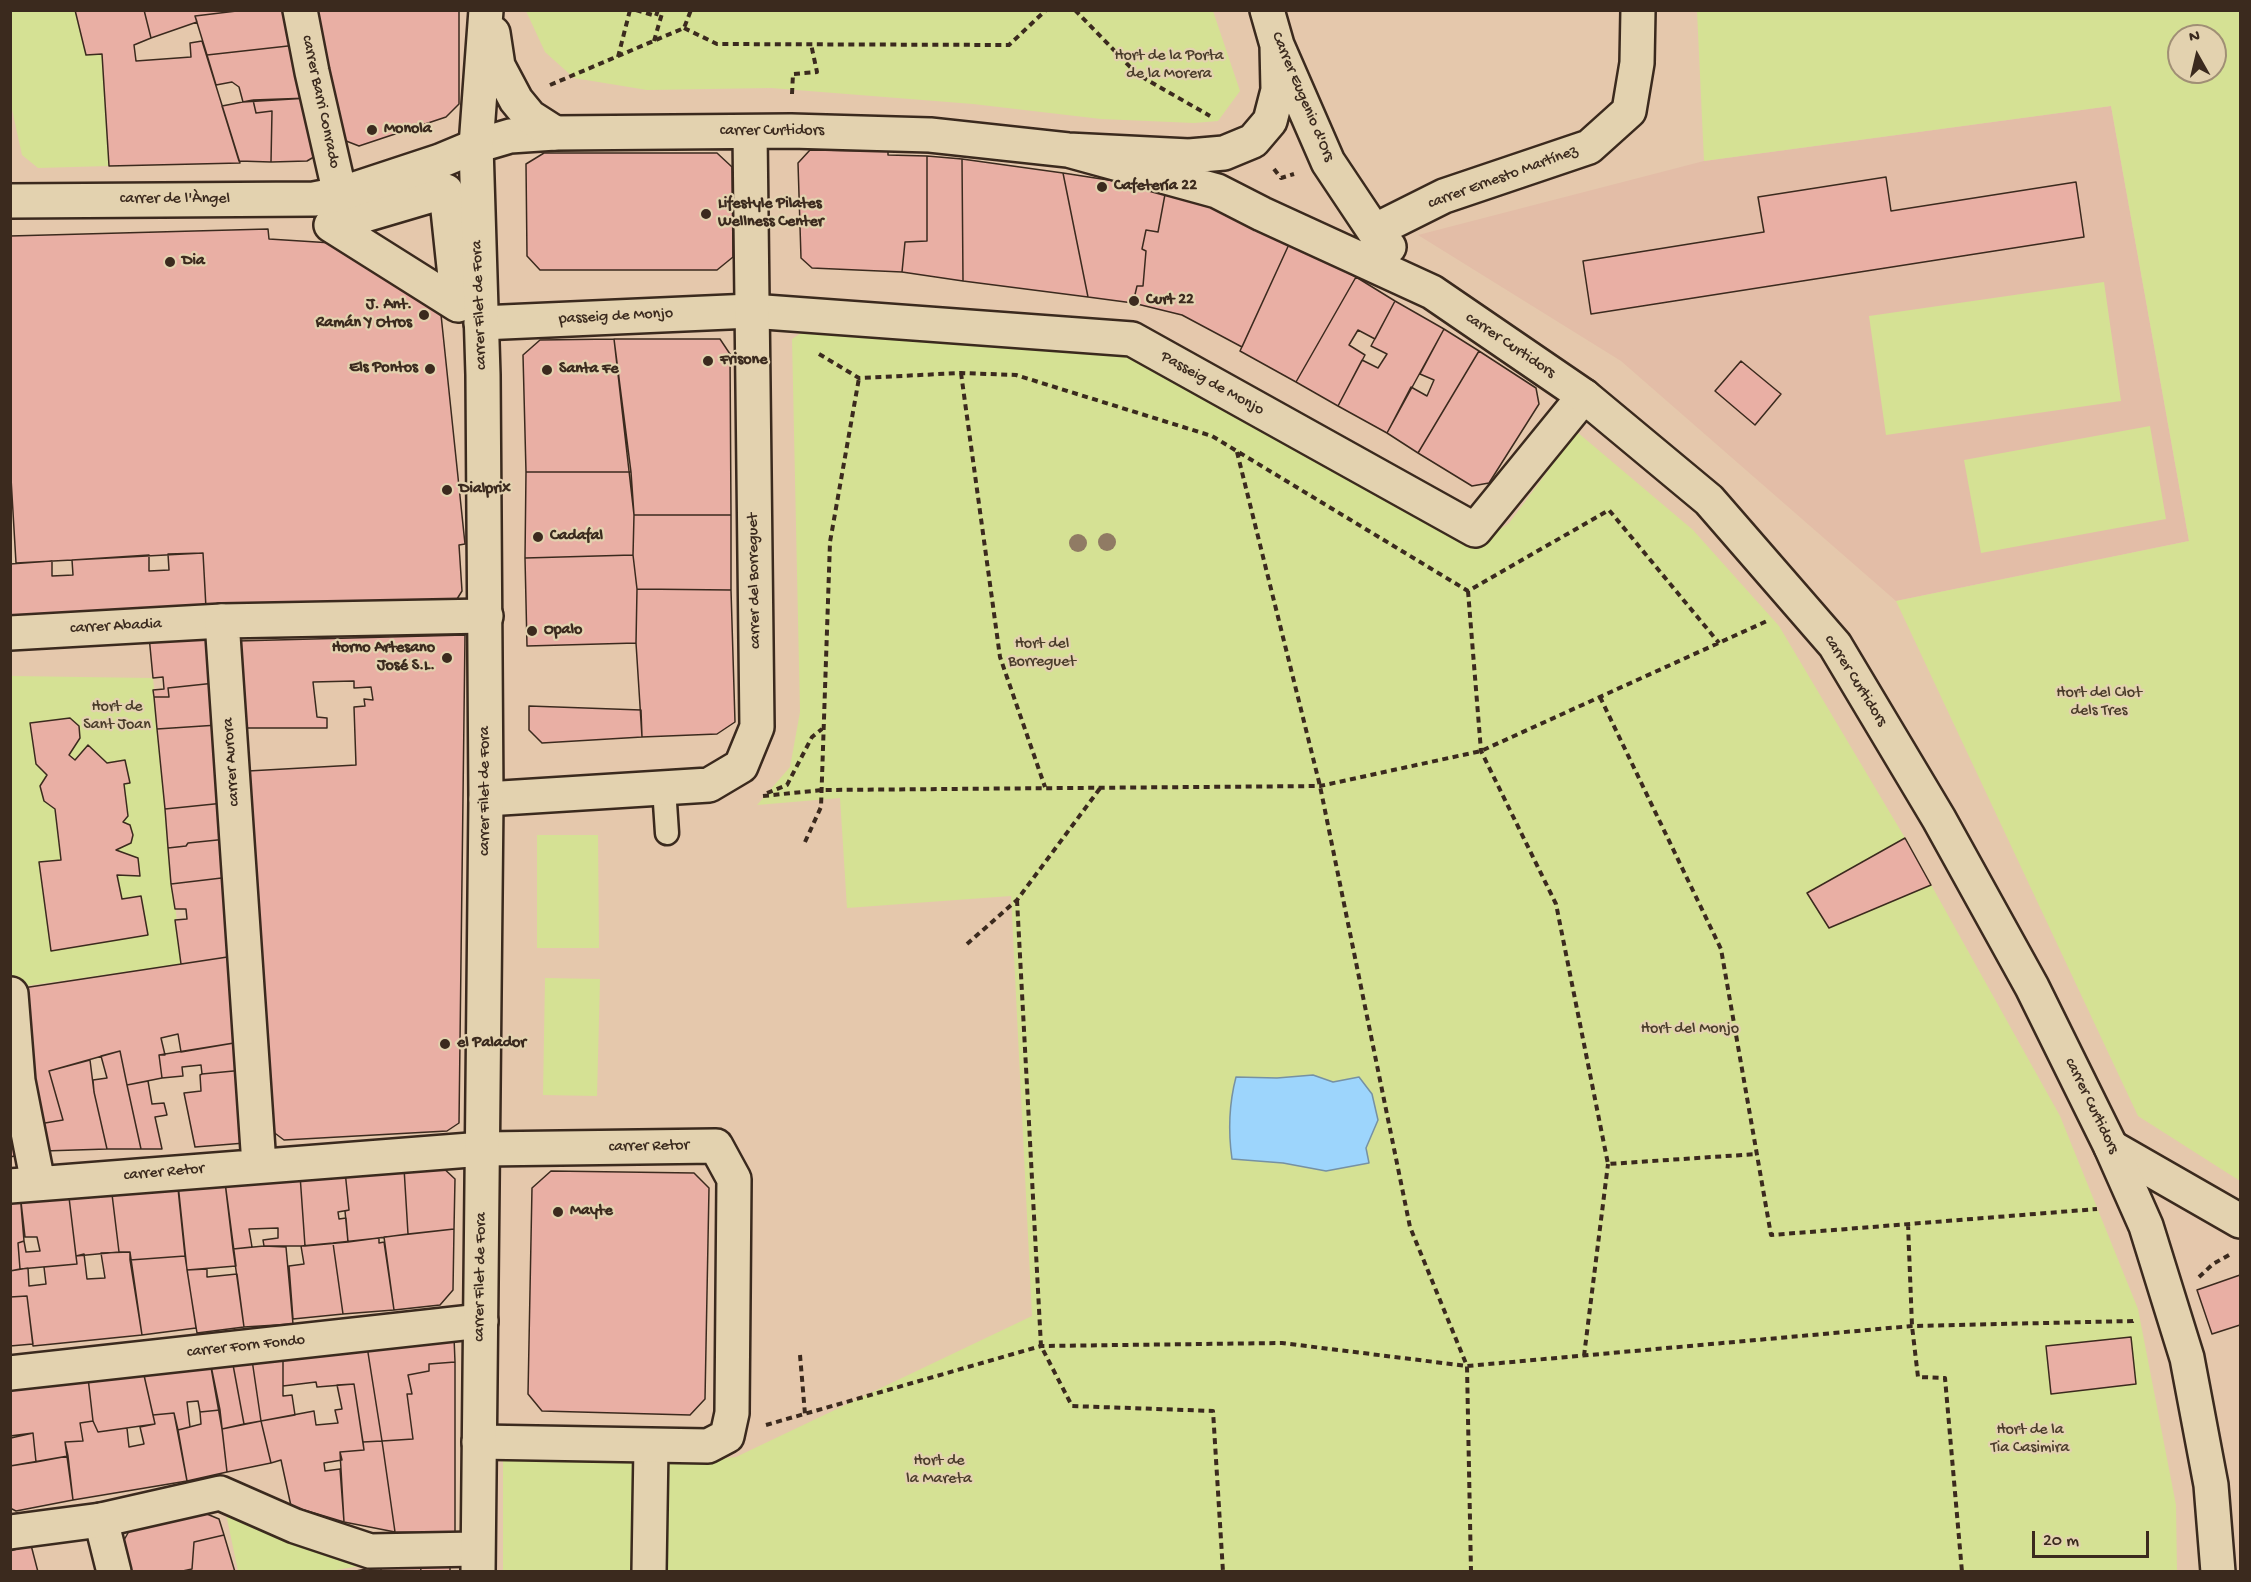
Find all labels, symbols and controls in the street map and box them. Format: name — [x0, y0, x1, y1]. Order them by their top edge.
north arrow — [2167, 24, 2227, 84]
text: N — [2188, 28, 2201, 48]
street label: Carrer Eugenio d'Ors — [1266, 29, 1338, 165]
street label: carrer Barri Conrado — [296, 34, 344, 170]
park label: Hort de la Porta de la Morera — [1114, 47, 1224, 85]
place label: Monola — [384, 120, 432, 140]
street label: carrer Curtidors — [720, 122, 824, 142]
marker: Monola — [365, 123, 379, 137]
street label: carrer Ernesto Martínez — [1426, 142, 1580, 214]
place label: Cafetería 22 — [1114, 177, 1197, 197]
marker: Cafetería 22 — [1095, 180, 1109, 194]
street label: carrer de l'Àngel — [120, 190, 230, 210]
place label: Lifestyle Pilates Wellness Center — [718, 195, 823, 233]
marker: Lifestyle Pilates Wellness Center — [699, 207, 713, 221]
street label: carrer Filet de Fora — [468, 240, 492, 370]
place label: Dia — [182, 252, 205, 272]
marker: Dia — [163, 255, 177, 269]
place label: Curt 22 — [1146, 291, 1194, 311]
marker: Curt 22 — [1127, 294, 1141, 308]
place label: J. Ant. Ramán Y Otros — [316, 296, 412, 334]
street label: passeig de Monjo — [558, 304, 674, 330]
marker: J. Ant. Ramán Y Otros — [417, 308, 431, 322]
street label: carrer Curtidors — [1461, 309, 1559, 383]
street label: Passeig de Monjo — [1157, 348, 1267, 420]
place label: Frisone — [720, 351, 767, 371]
marker: Frisone — [701, 354, 715, 368]
place label: Els Pontos — [349, 359, 418, 379]
place label: Santa Fe — [559, 360, 619, 380]
marker: Els Pontos — [423, 362, 437, 376]
marker: Santa Fe — [540, 363, 554, 377]
place label: Dialprix — [459, 480, 511, 500]
marker: Dialprix — [440, 483, 454, 497]
street label: carrer del Borreguet — [744, 513, 766, 649]
place label: Cadafal — [550, 527, 603, 547]
marker: Cadafal — [531, 530, 545, 544]
street label: carrer Abadia — [70, 615, 162, 639]
place label: Opalo — [544, 621, 582, 641]
marker: Opalo — [525, 624, 539, 638]
street label: carrer Curtidors — [1819, 632, 1891, 730]
park label: Hort del Borreguet — [1008, 635, 1076, 673]
place label: Horno Artesano José S.L. — [332, 639, 435, 677]
marker: Horno Artesano José S.L. — [440, 651, 454, 665]
park label: Hort del Clot dels Tres — [2056, 684, 2142, 722]
park label: Hort de Sant Joan — [83, 698, 151, 736]
street label: carrer Aurora — [219, 717, 245, 807]
street label: carrer Filet de Fora — [476, 726, 496, 856]
park label: Hort del Monjo — [1641, 1020, 1739, 1040]
place label: el Palador — [457, 1034, 526, 1054]
marker: el Palador — [438, 1037, 452, 1051]
street label: carrer Curtidors — [2059, 1055, 2123, 1157]
street label: carrer Retor — [609, 1137, 689, 1157]
street label: carrer Retor — [123, 1160, 205, 1186]
place label: Mayte — [570, 1202, 613, 1222]
marker: Mayte — [551, 1205, 565, 1219]
street label: carrer Filet de Fora — [470, 1212, 492, 1342]
street label: carrer Forn Fondo — [186, 1331, 306, 1363]
park label: Hort de la Tia Casimira — [1991, 1421, 2069, 1459]
park label: Hort de la Mareta — [906, 1452, 972, 1490]
scale bar — [2035, 1519, 2152, 1557]
text: 20 m — [2043, 1531, 2079, 1552]

